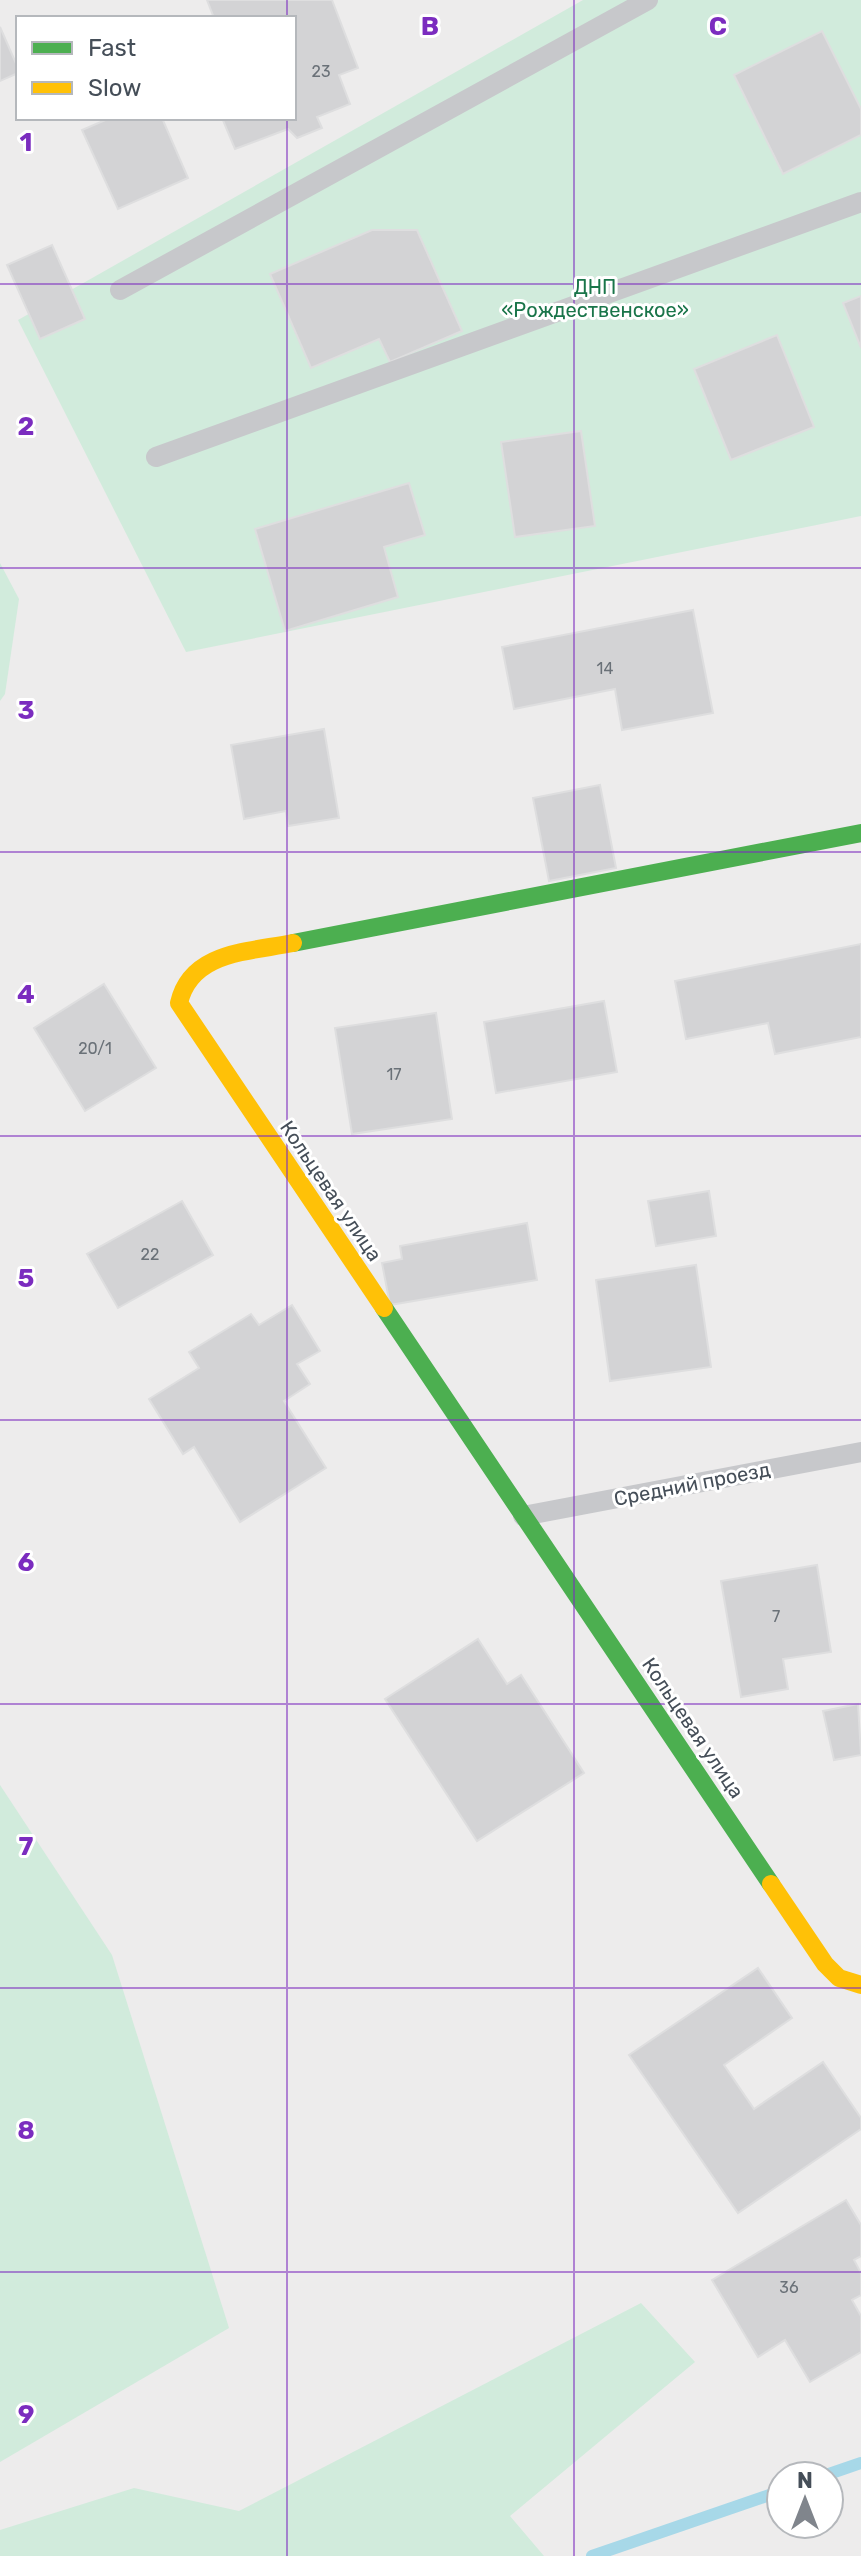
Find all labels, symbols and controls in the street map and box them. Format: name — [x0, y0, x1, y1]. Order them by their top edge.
text: B — [421, 11, 439, 42]
text: C — [709, 11, 727, 42]
legend — [16, 16, 296, 120]
text: Fast — [88, 34, 136, 62]
house number: 23 — [311, 62, 331, 81]
text: Slow — [88, 74, 141, 102]
text: 1 — [20, 127, 32, 158]
park label: ДНП «Рождественское» — [501, 275, 689, 322]
text: 2 — [18, 411, 34, 442]
house number: 14 — [597, 659, 613, 678]
text: 3 — [17, 695, 35, 726]
text: 4 — [17, 979, 35, 1010]
house number: 20/1 — [78, 1039, 112, 1058]
house number: 17 — [386, 1065, 402, 1084]
street label: Кольцевая улица — [275, 1116, 387, 1266]
house number: 22 — [141, 1245, 159, 1264]
text: 5 — [18, 1263, 34, 1294]
street label: Средний проезд — [612, 1457, 772, 1511]
text: 6 — [18, 1547, 35, 1578]
house number: 7 — [772, 1607, 780, 1626]
street label: Кольцевая улица — [637, 1653, 749, 1803]
text: 7 — [19, 1831, 34, 1862]
text: 8 — [17, 2115, 35, 2146]
house number: 36 — [779, 2278, 799, 2297]
text: 9 — [18, 2399, 34, 2430]
north arrow — [765, 2460, 845, 2540]
text: N — [797, 2467, 813, 2494]

